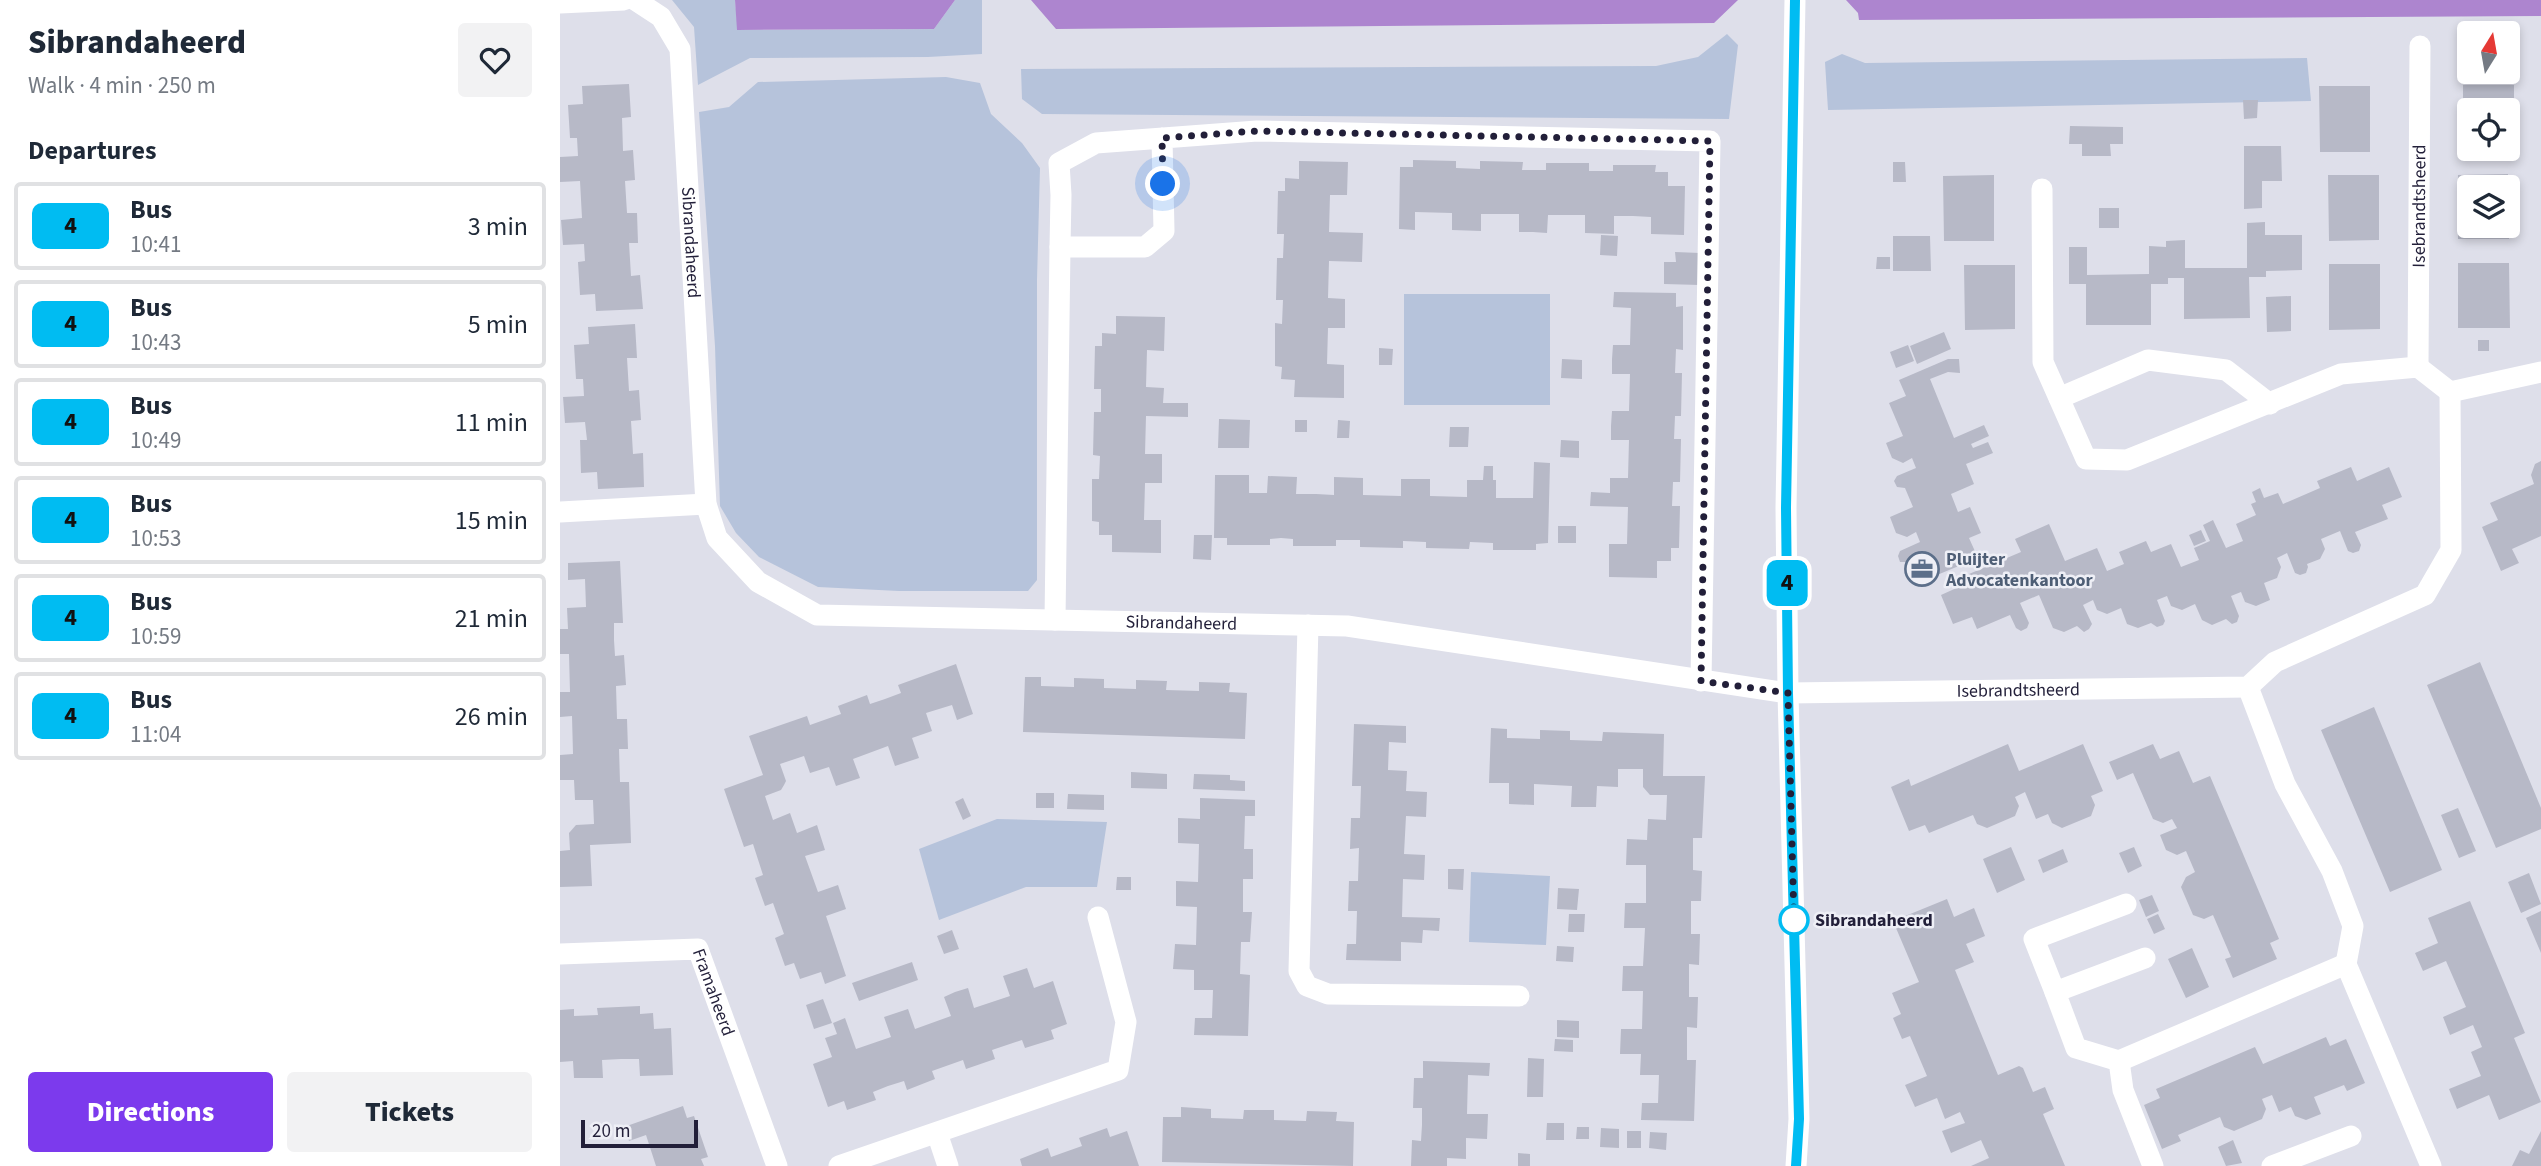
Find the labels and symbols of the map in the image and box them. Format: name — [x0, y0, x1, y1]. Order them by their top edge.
north arrow — [2457, 21, 2520, 84]
street label: Isebrandtsheerd — [2406, 144, 2432, 268]
your location — [1145, 166, 1180, 201]
street label: Sibrandaheerd — [675, 186, 707, 299]
place label: Pluijter Advocatenkantoor — [1945, 547, 2093, 593]
office icon: Pluijter Advocatenkantoor — [1903, 550, 1941, 588]
line badge: 4 — [1764, 560, 1810, 606]
street label: Sibrandaheerd — [1125, 609, 1237, 636]
street label: Isebrandtsheerd — [1957, 677, 2080, 703]
marker: Sibrandaheerd — [1779, 905, 1809, 935]
place label: Sibrandaheerd — [1815, 908, 1933, 933]
street label: Framaheerd — [686, 945, 741, 1039]
scale bar — [581, 1117, 698, 1149]

